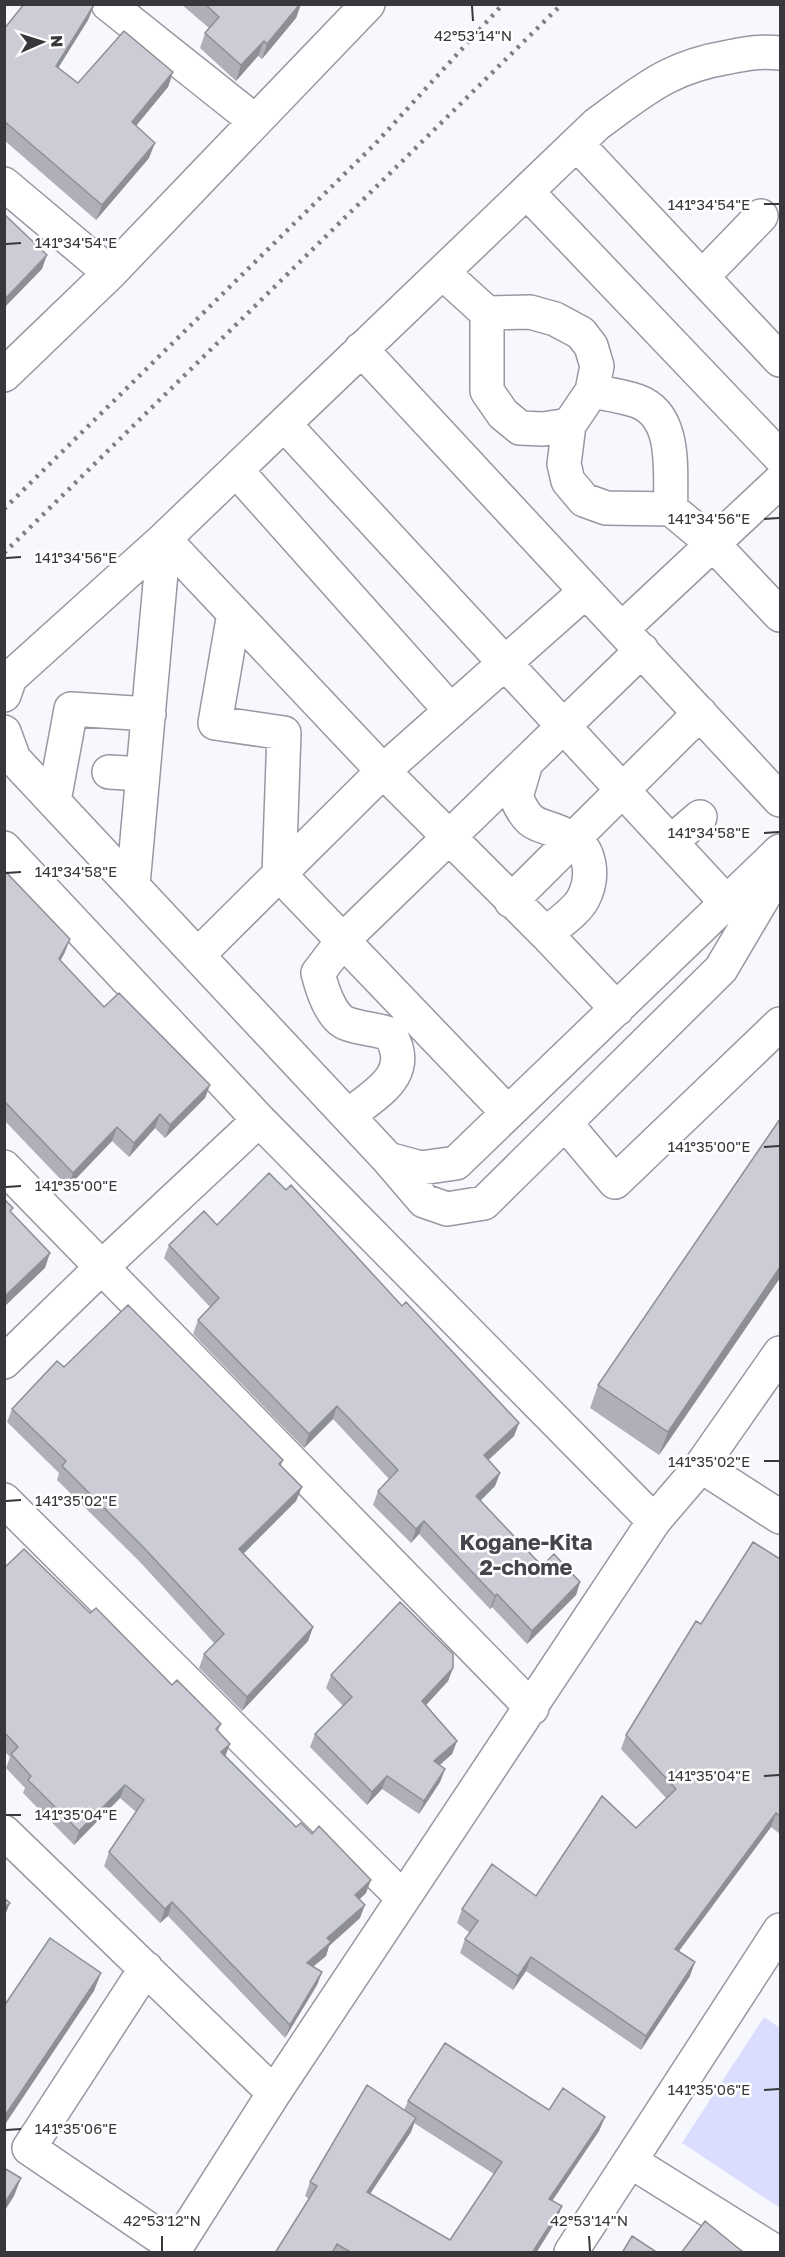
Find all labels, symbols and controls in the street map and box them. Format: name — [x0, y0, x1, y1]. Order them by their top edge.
north arrow — [12, 12, 72, 72]
text: 42°53'14"N — [434, 26, 512, 44]
text: N — [47, 35, 67, 48]
text: 141°34'54"E — [668, 195, 750, 213]
text: 141°34'54"E — [35, 233, 117, 251]
text: 141°34'56"E — [668, 509, 750, 527]
text: 141°34'56"E — [35, 548, 117, 566]
text: 141°34'58"E — [668, 823, 750, 841]
text: 141°34'58"E — [35, 862, 117, 880]
text: 141°35'00"E — [668, 1137, 750, 1155]
text: 141°35'00"E — [35, 1176, 117, 1194]
text: 141°35'02"E — [668, 1452, 750, 1470]
text: 141°35'02"E — [35, 1491, 117, 1509]
district label: Kogane-Kita 2-chome — [459, 1528, 593, 1580]
text: 141°35'04"E — [668, 1766, 750, 1784]
text: 141°35'04"E — [35, 1805, 117, 1823]
text: 141°35'06"E — [668, 2080, 750, 2098]
text: 141°35'06"E — [35, 2119, 117, 2137]
text: 42°53'12"N — [123, 2211, 201, 2229]
text: 42°53'14"N — [550, 2211, 628, 2229]

